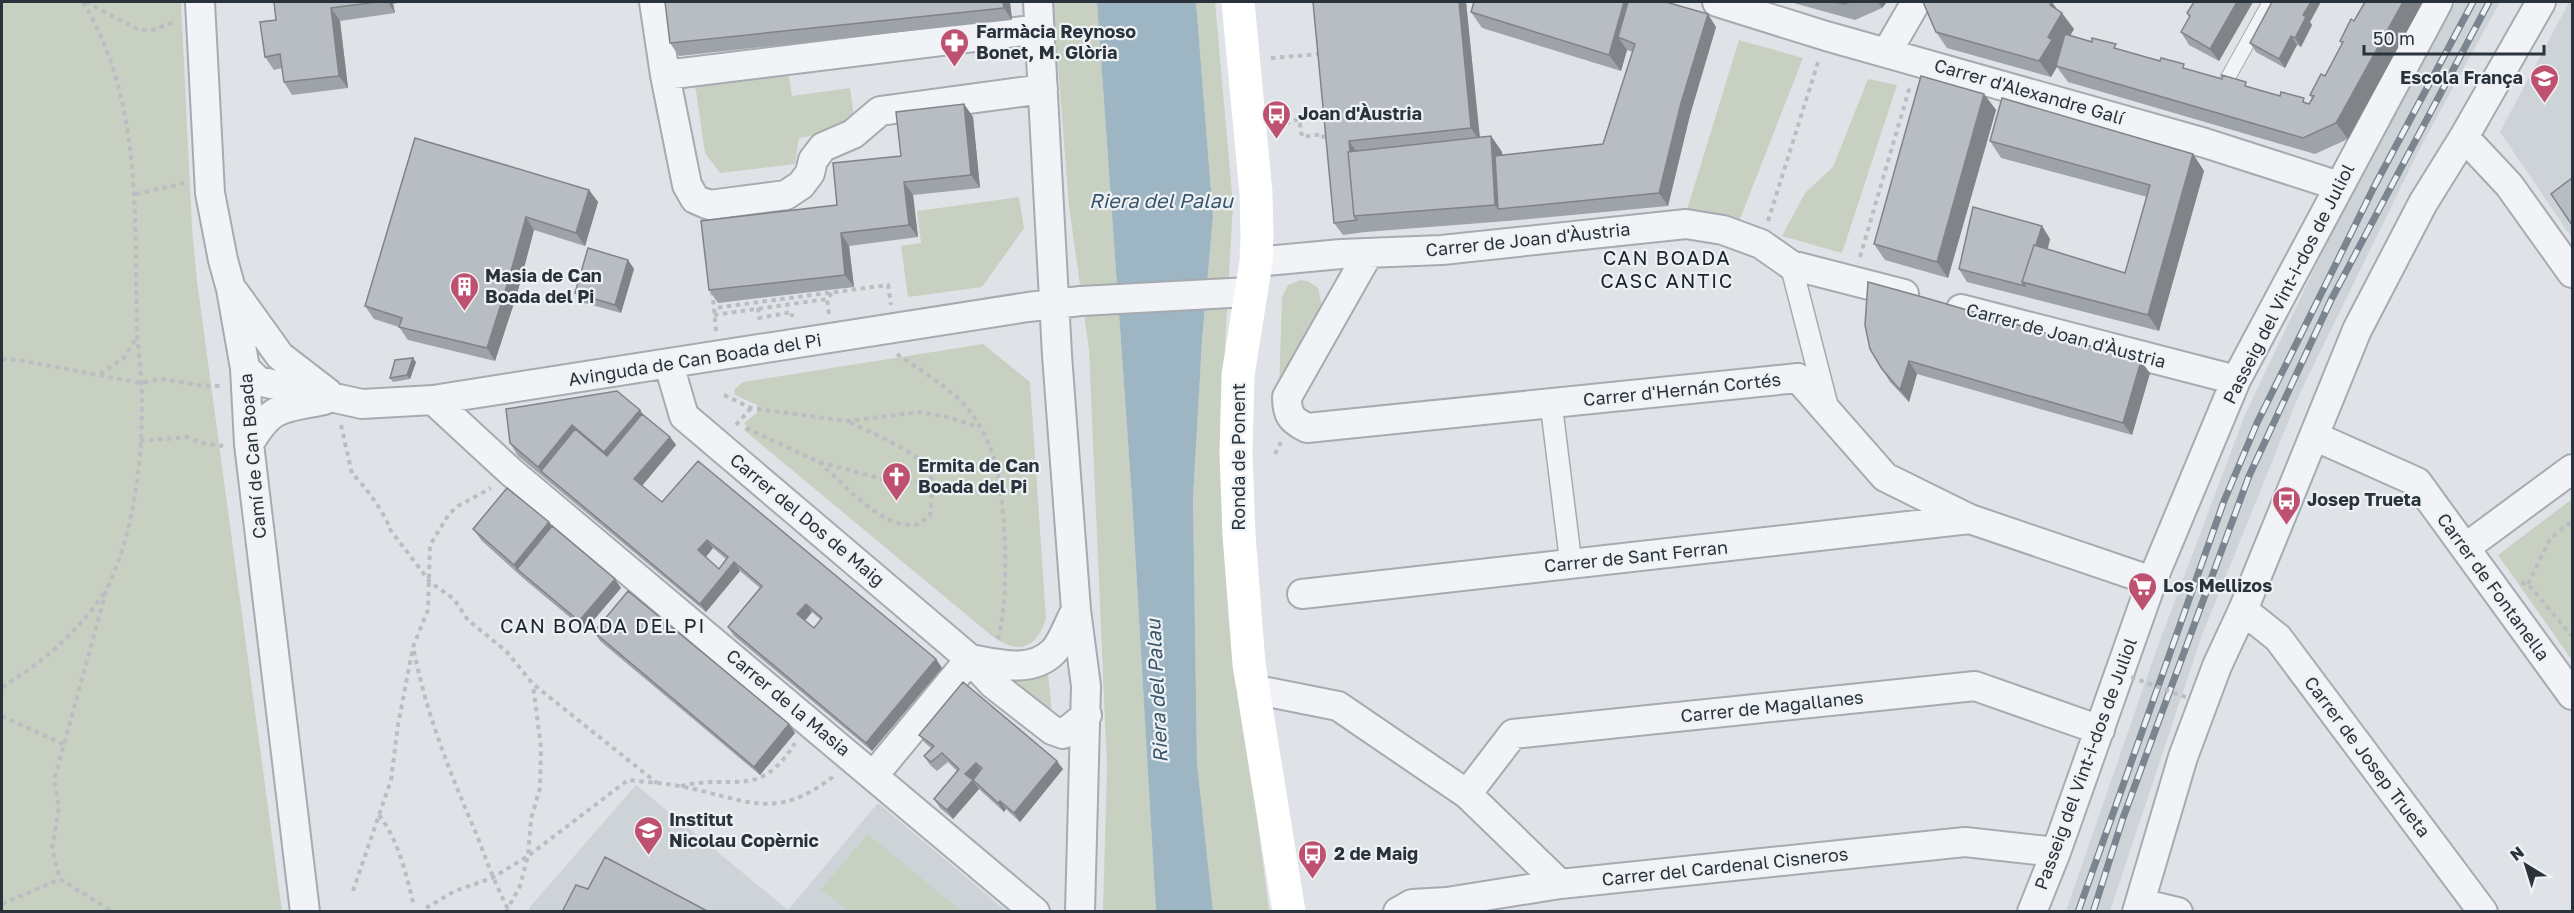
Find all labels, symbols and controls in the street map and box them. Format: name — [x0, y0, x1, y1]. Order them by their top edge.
scale bar — [2364, 18, 2544, 56]
place label: Farmàcia Reynoso Bonet, M. Glòria — [976, 20, 1136, 63]
pharmacy icon: Farmàcia Reynoso Bonet, M. Glòria — [939, 26, 971, 68]
text: 50 m — [2373, 27, 2415, 49]
street label: Carrer d'Alexandre Galí — [1932, 53, 2128, 129]
school or university icon: Escola França — [2528, 62, 2560, 104]
place label: Escola França — [2400, 66, 2523, 88]
bus stop icon: Joan d'Àustria — [1261, 98, 1293, 140]
place label: Joan d'Àustria — [1298, 102, 1422, 124]
street label: Passeig del Vint-i-dos de Juliol — [2218, 160, 2359, 407]
water label: Riera del Palau — [1089, 188, 1235, 212]
street label: Carrer de Joan d'Àustria — [1424, 217, 1631, 261]
district label: CAN BOADA CASC ANTIC — [1600, 245, 1734, 292]
place label: Masia de Can Boada del Pi — [485, 264, 602, 307]
building icon: Masia de Can Boada del Pi — [448, 270, 480, 312]
street label: Carrer de Joan d'Àustria — [1964, 298, 2168, 372]
street label: Avinguda de Can Boada del Pi — [567, 328, 823, 390]
street label: Carrer d'Hernán Cortés — [1582, 368, 1782, 410]
street label: Camí de Can Boada — [234, 372, 270, 540]
street label: Ronda de Ponent — [1227, 383, 1249, 531]
street label: Carrer del Dos de Maig — [726, 448, 889, 590]
place label: Ermita de Can Boada del Pi — [918, 454, 1039, 497]
church icon: Ermita de Can Boada del Pi — [881, 460, 913, 502]
bus stop icon: Josep Trueta — [2270, 484, 2302, 526]
place label: Josep Trueta — [2307, 488, 2421, 510]
street label: Carrer de Fontanella — [2433, 508, 2555, 664]
street label: Carrer de Sant Ferran — [1543, 535, 1729, 577]
supermarket icon: Los Mellizos — [2126, 570, 2158, 612]
place label: Los Mellizos — [2163, 574, 2272, 596]
district label: CAN BOADA DEL PI — [500, 613, 706, 637]
water label: Riera del Palau — [1140, 617, 1172, 763]
street label: Passeig del Vint-i-dos de Juliol — [2029, 634, 2141, 893]
street label: Carrer de la Masia — [722, 644, 855, 760]
street label: Carrer de Josep Trueta — [2300, 672, 2436, 841]
street label: Carrer de Magallanes — [1679, 685, 1864, 727]
place label: Institut Nicolau Copèrnic — [669, 808, 819, 851]
school or university icon: Institut Nicolau Copèrnic — [632, 814, 664, 856]
north arrow — [2496, 835, 2556, 895]
bus stop icon: 2 de Maig — [1297, 838, 1329, 880]
place label: 2 de Maig — [1334, 842, 1418, 864]
street label: Carrer del Cardenal Cisneros — [1601, 842, 1849, 890]
text: N — [2506, 842, 2528, 865]

